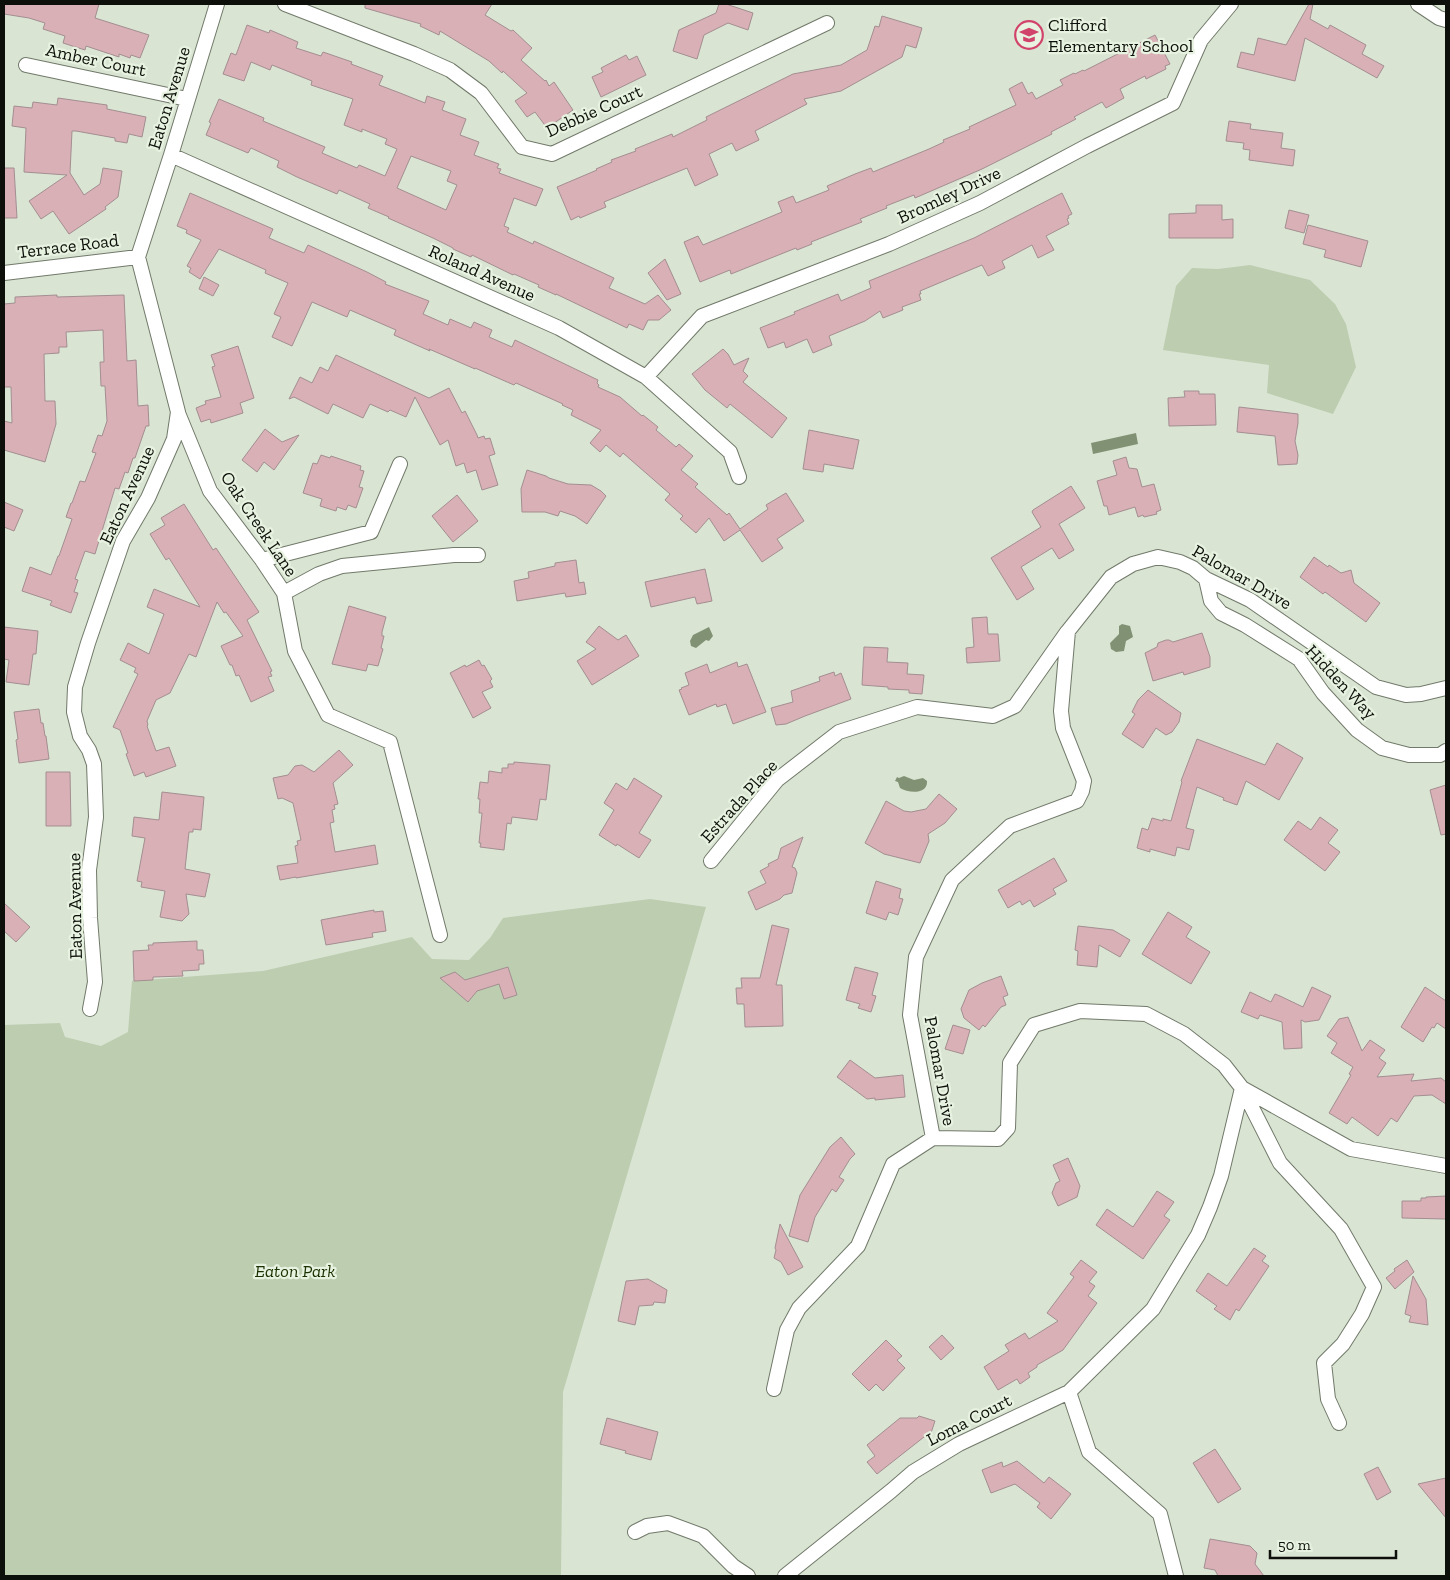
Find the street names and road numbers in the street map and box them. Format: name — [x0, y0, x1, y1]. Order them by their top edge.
street label: Amber Court — [44, 39, 148, 81]
street label: Eaton Avenue — [143, 44, 195, 152]
street label: Debbie Court — [542, 80, 646, 142]
street label: Bromley Drive — [894, 161, 1004, 229]
street label: Terrace Road — [16, 229, 120, 263]
street label: Roland Avenue — [425, 240, 539, 306]
street label: Eaton Avenue — [95, 442, 159, 548]
street label: Oak Creek Lane — [216, 467, 302, 581]
street label: Palomar Drive — [1188, 540, 1296, 614]
street label: Hidden Way — [1301, 640, 1382, 725]
street label: Estrada Place — [696, 755, 782, 847]
street label: Eaton Avenue — [63, 853, 87, 959]
street label: Palomar Drive — [920, 1014, 960, 1128]
street label: Loma Court — [923, 1389, 1016, 1451]

